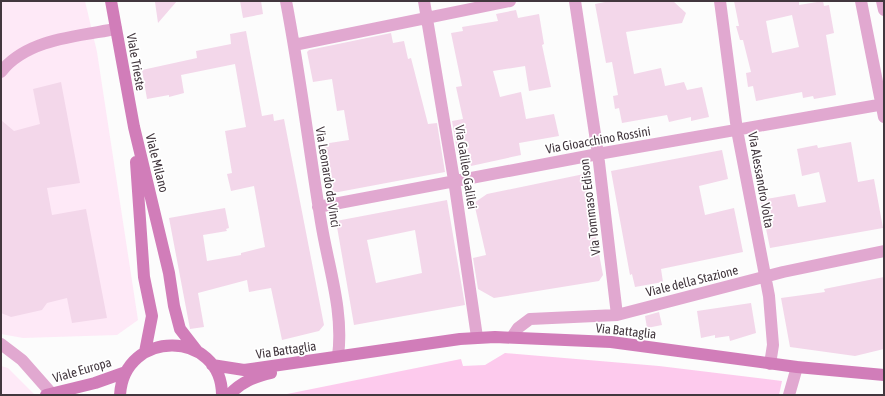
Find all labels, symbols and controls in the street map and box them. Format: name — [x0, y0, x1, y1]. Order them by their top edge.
street label: Viale Trieste — [124, 32, 148, 92]
street label: Via Gioacchino Rossini — [544, 123, 652, 157]
street label: Via Galileo Galilei — [452, 124, 480, 210]
street label: Via Leonardo da Vinci — [313, 126, 343, 228]
street label: Via Alessandro Volta — [745, 131, 777, 229]
street label: Viale Milano — [142, 132, 172, 194]
street label: Via Tommaso Edison — [577, 158, 603, 256]
street label: Viale della Stazione — [644, 262, 740, 300]
street label: Via Battaglia — [595, 320, 657, 342]
street label: Via Battaglia — [255, 338, 317, 362]
street label: Viale Europa — [51, 354, 113, 386]

